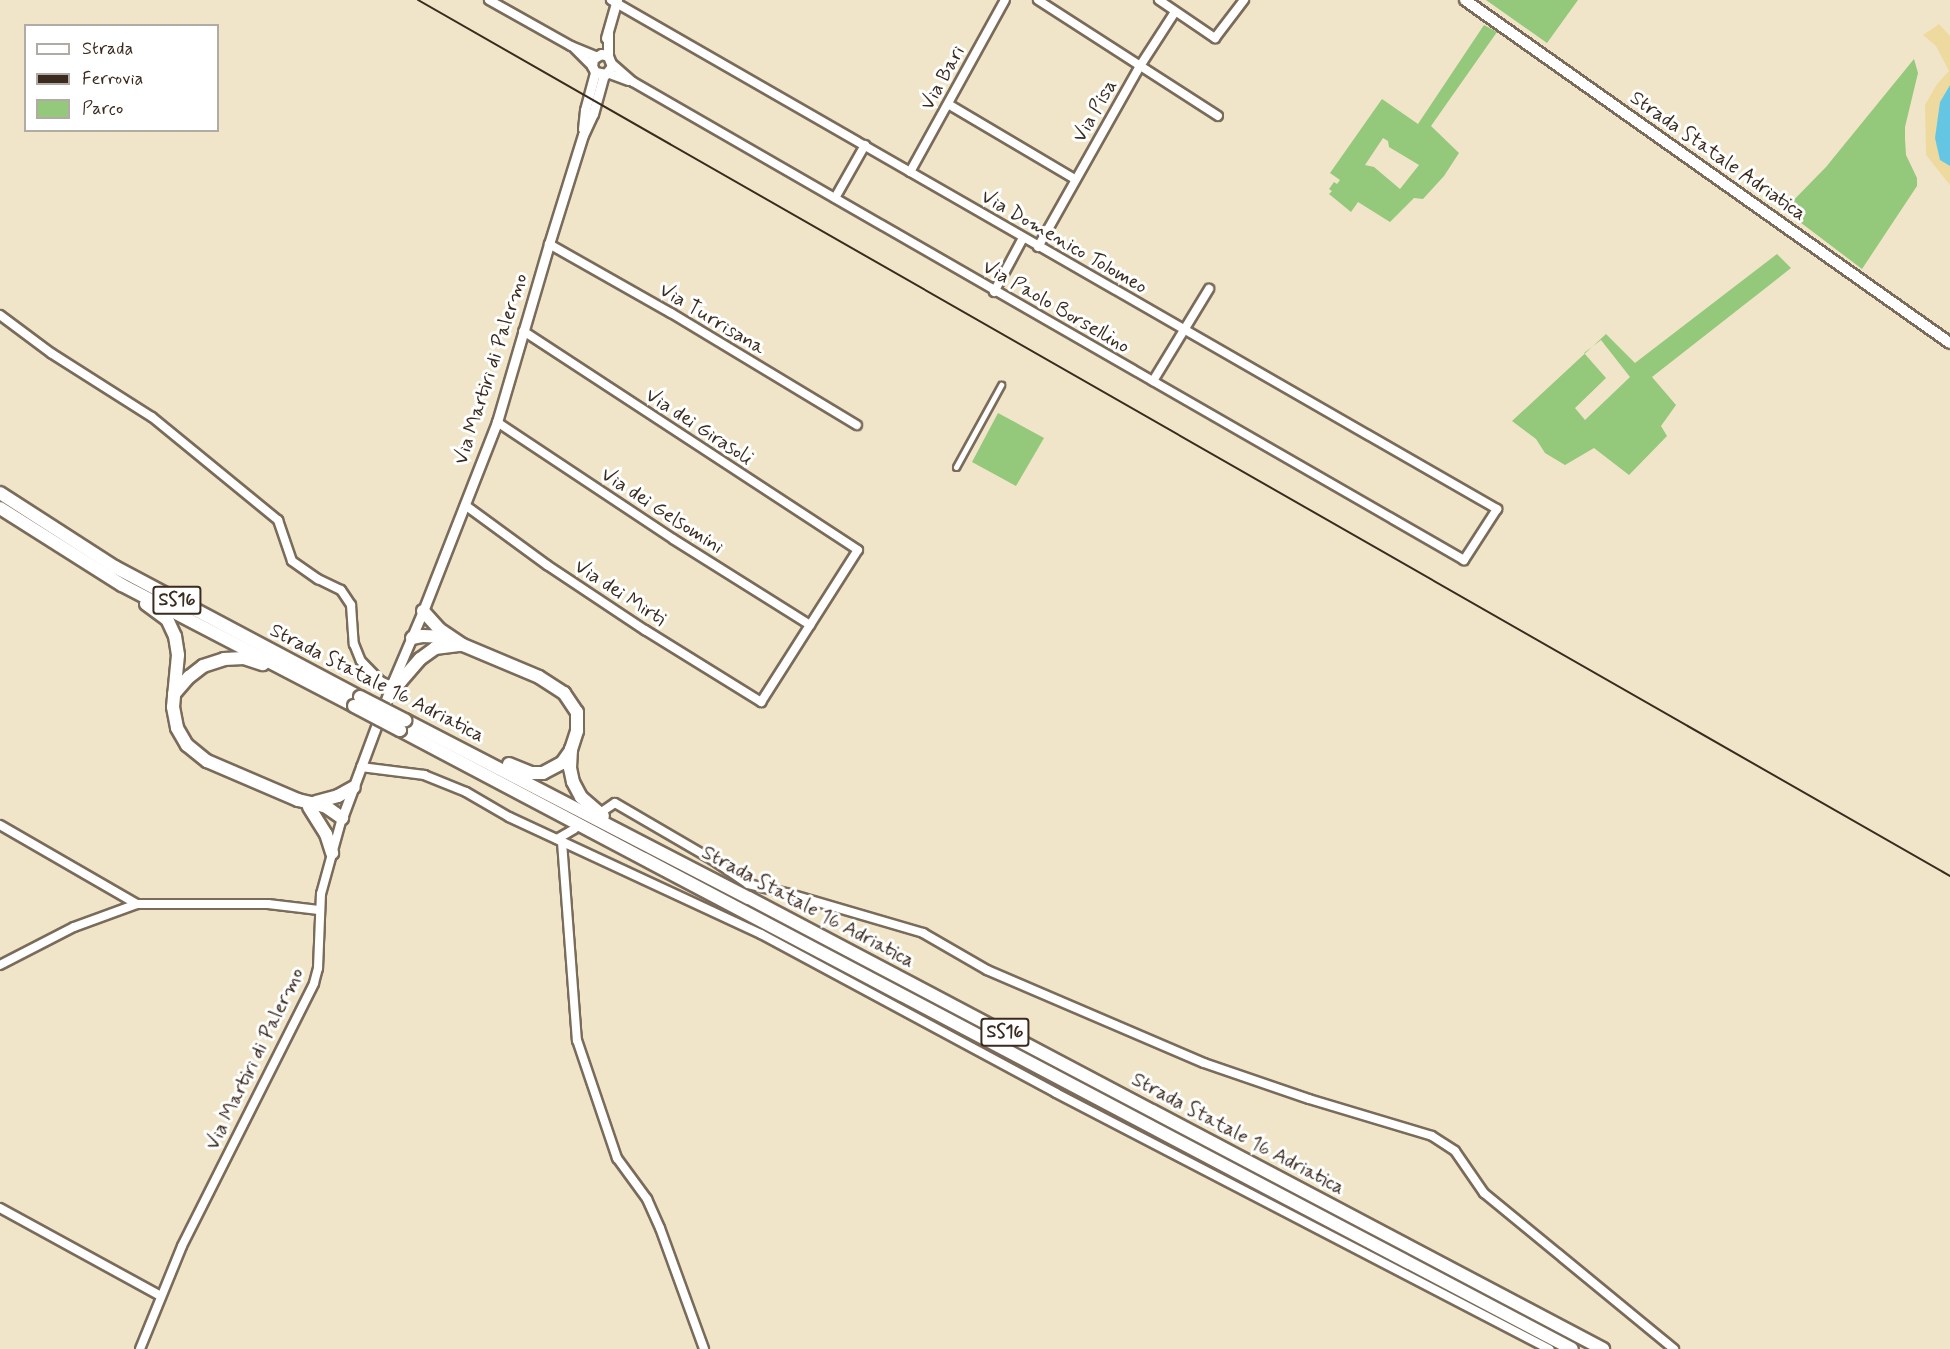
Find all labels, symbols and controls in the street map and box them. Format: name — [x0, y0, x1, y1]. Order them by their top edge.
legend — [24, 24, 219, 132]
text: Strada — [82, 37, 133, 61]
street label: Via Bari — [916, 42, 970, 114]
text: Ferrovia — [82, 67, 143, 91]
street label: Via Pisa — [1068, 76, 1122, 146]
street label: Strada Statale Adriatica — [1627, 87, 1809, 225]
text: Parco — [82, 97, 123, 121]
street label: Via Domenico Tolomeo — [973, 183, 1155, 301]
street label: Via Paolo Borsellino — [980, 256, 1132, 358]
street label: Via Martiri di Palermo — [451, 276, 531, 462]
street label: Via Turrisana — [656, 279, 768, 359]
street label: Via dei Girasoli — [641, 383, 757, 471]
street label: Via dei Gelsomini — [596, 462, 728, 560]
street label: Via dei Mirti — [570, 555, 670, 631]
road number: SS16 — [152, 585, 202, 615]
street label: Strada Statale 16 Adriatica — [268, 620, 486, 746]
street label: Strada Statale 16 Adriatica — [700, 842, 916, 972]
street label: Via Martiri di Palermo — [203, 969, 307, 1149]
road number: SS16 — [980, 1017, 1030, 1047]
street label: Strada Statale 16 Adriatica — [1130, 1069, 1346, 1199]

